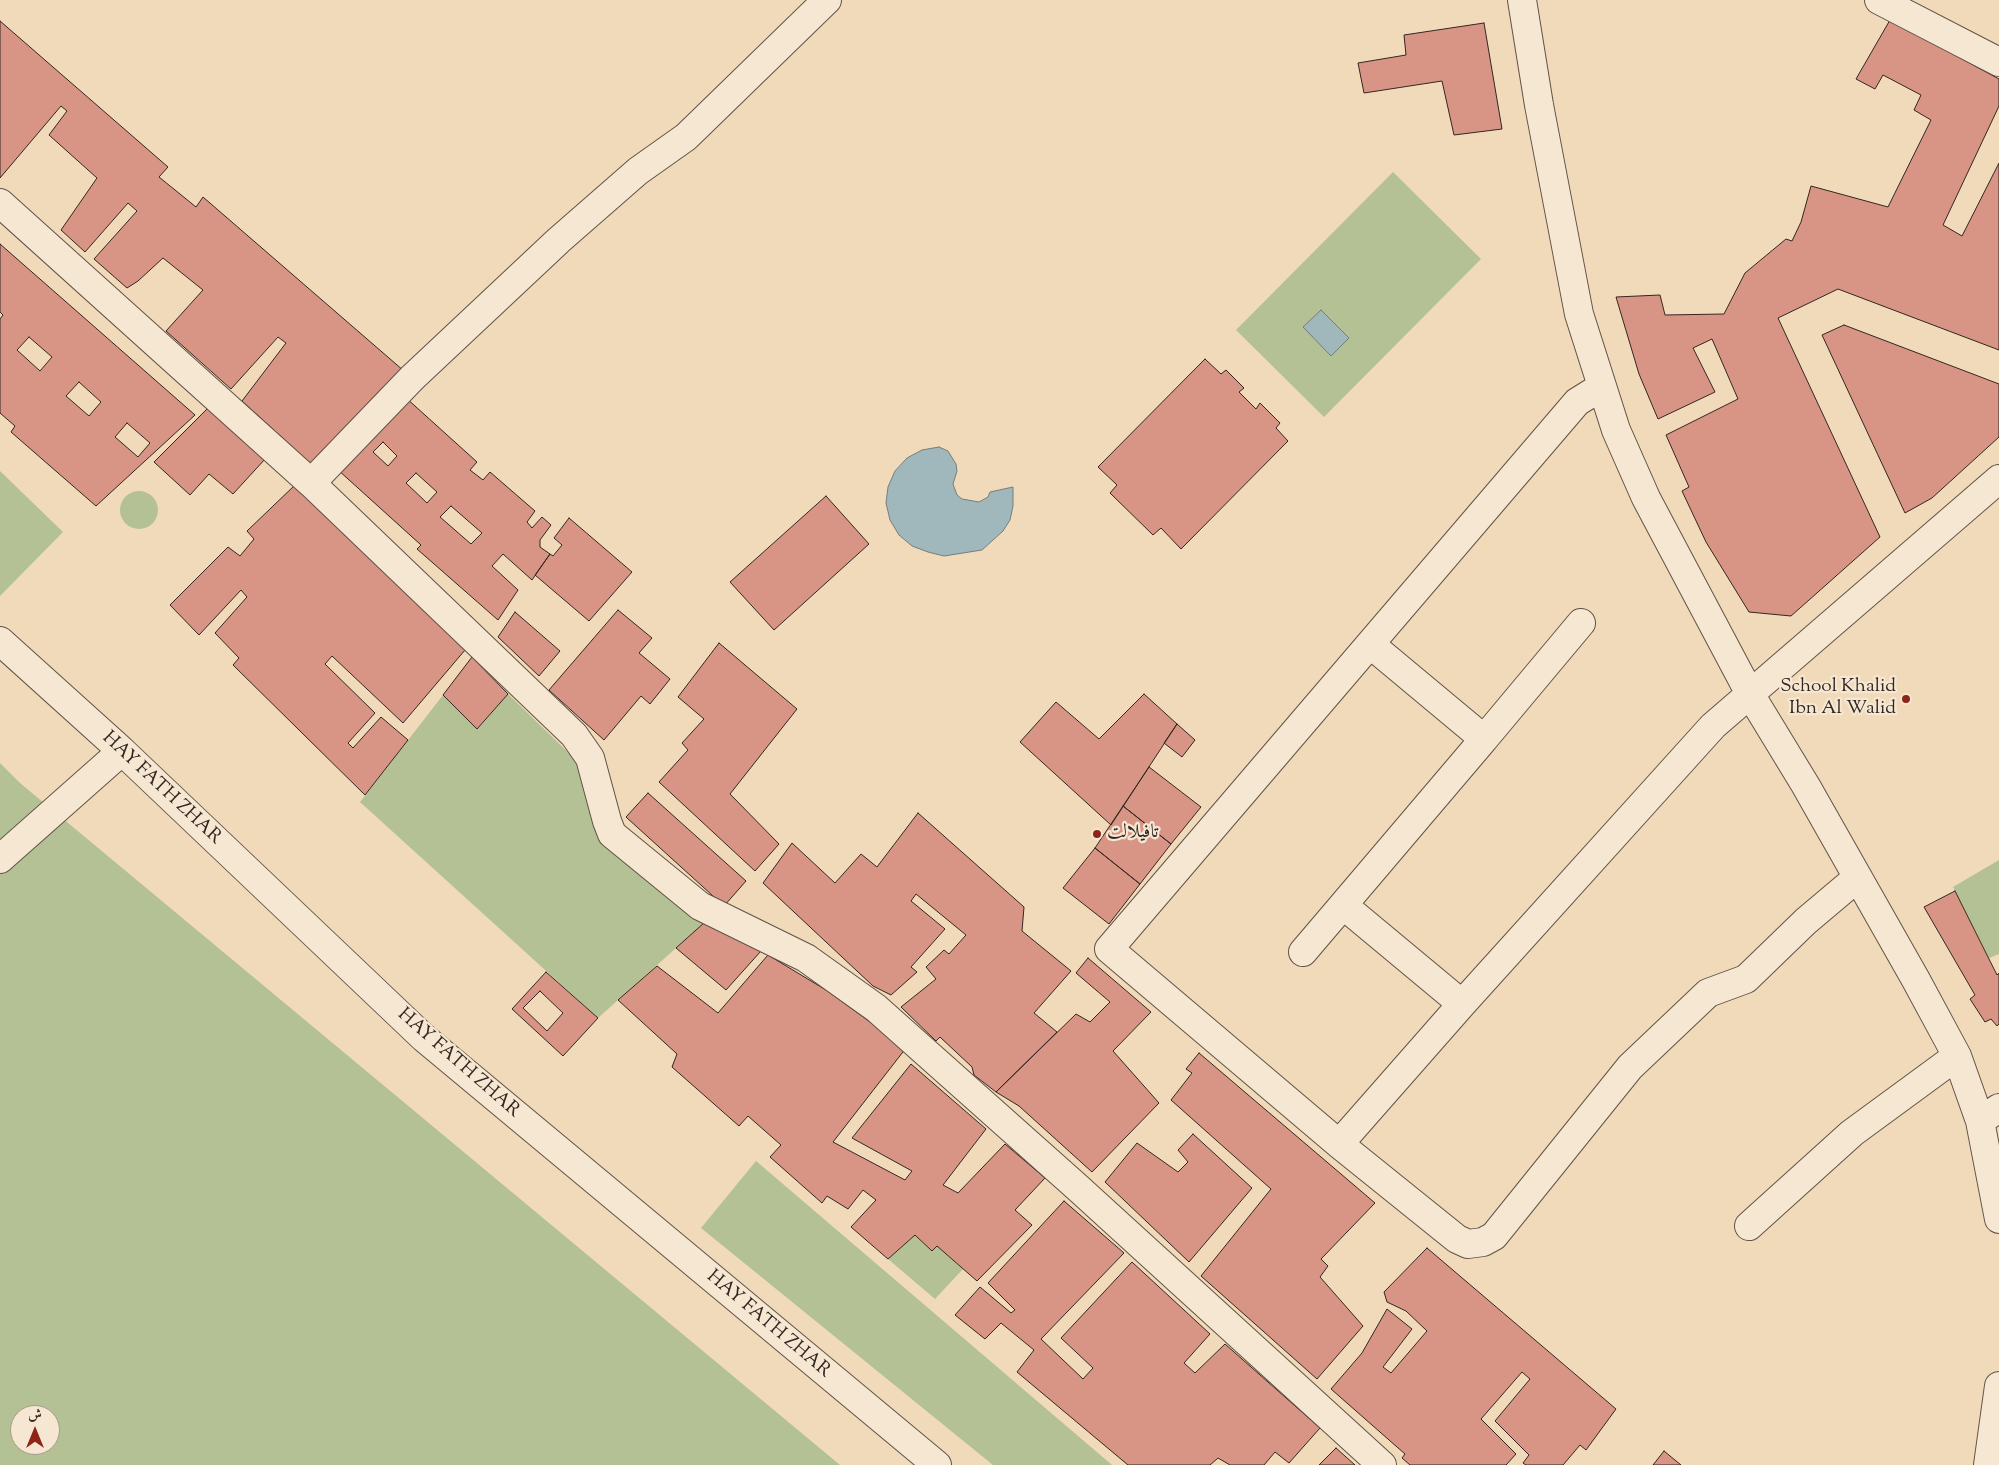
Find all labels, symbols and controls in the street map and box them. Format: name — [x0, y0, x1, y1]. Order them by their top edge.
place label: School Khalid Ibn Al Walid — [1780, 677, 1896, 721]
marker: School Khalid Ibn Al Walid — [1900, 693, 1912, 705]
street label: HAY FATH ZHAR — [96, 728, 226, 850]
place label: تافيلالت — [1107, 823, 1158, 845]
marker: تافيلالت — [1091, 828, 1103, 840]
street label: HAY FATH ZHAR — [392, 1004, 524, 1124]
street label: HAY FATH ZHAR — [701, 1266, 835, 1384]
north arrow — [10, 1405, 60, 1455]
text: ش — [28, 1406, 42, 1426]

